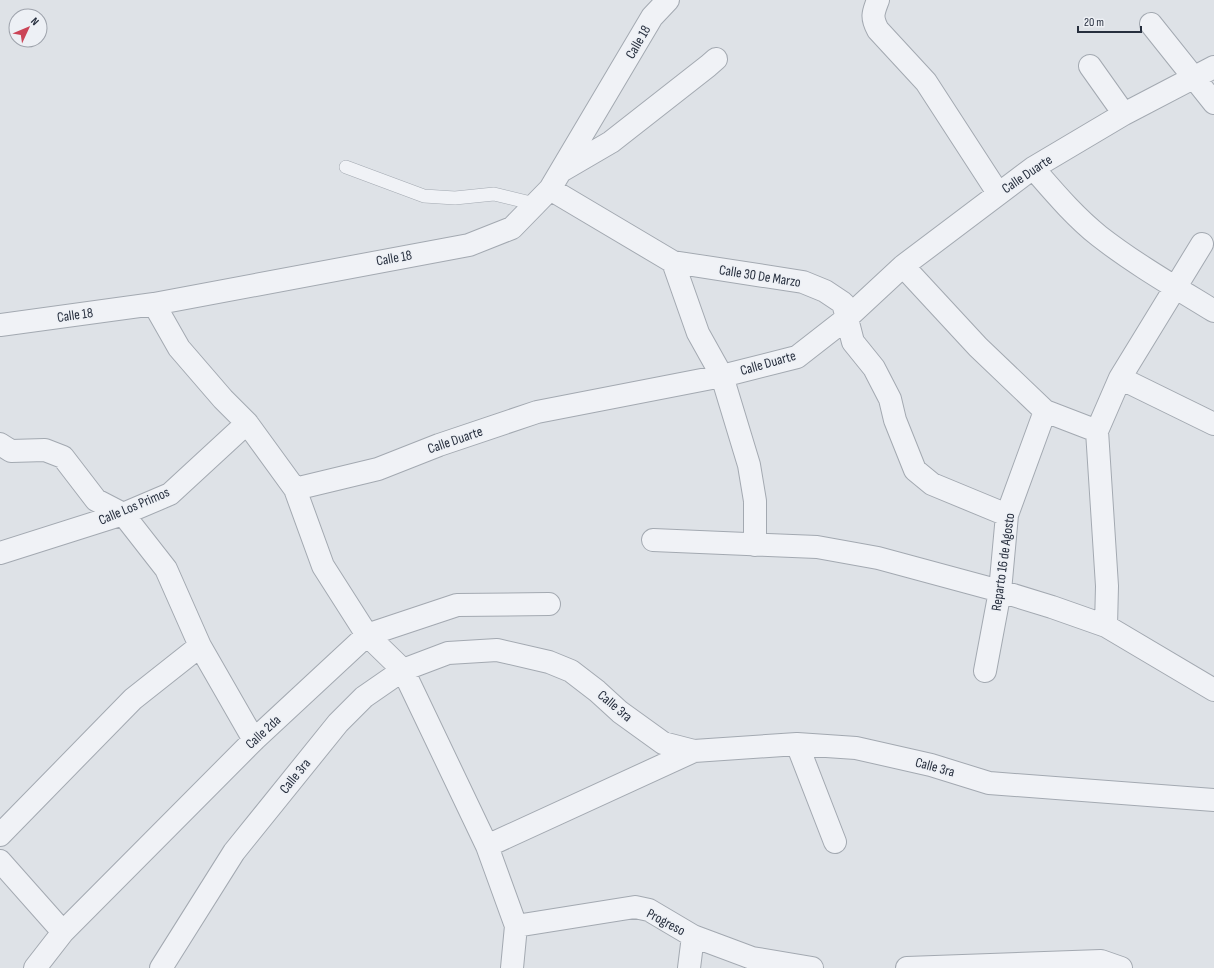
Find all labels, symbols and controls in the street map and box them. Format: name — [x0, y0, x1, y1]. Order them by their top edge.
north arrow — [8, 8, 48, 48]
scale bar — [1078, 8, 1141, 34]
text: N — [28, 15, 42, 28]
text: 20 m — [1084, 15, 1104, 30]
street label: Calle 18 — [622, 22, 654, 62]
street label: Calle Duarte — [999, 151, 1055, 197]
street label: Calle 18 — [375, 246, 413, 270]
street label: Calle 30 De Marzo — [718, 261, 802, 291]
street label: Calle 18 — [56, 304, 94, 326]
street label: Calle Duarte — [738, 347, 798, 379]
street label: Calle Duarte — [425, 423, 485, 457]
street label: Calle Los Primos — [96, 483, 172, 529]
street label: Reparto 16 de Agosto — [988, 512, 1018, 612]
street label: Calle 3ra — [594, 687, 636, 725]
street label: Calle 2da — [242, 711, 284, 753]
street label: Calle 3ra — [913, 754, 957, 780]
street label: Calle 3ra — [276, 755, 314, 797]
street label: Progreso — [644, 905, 688, 939]

